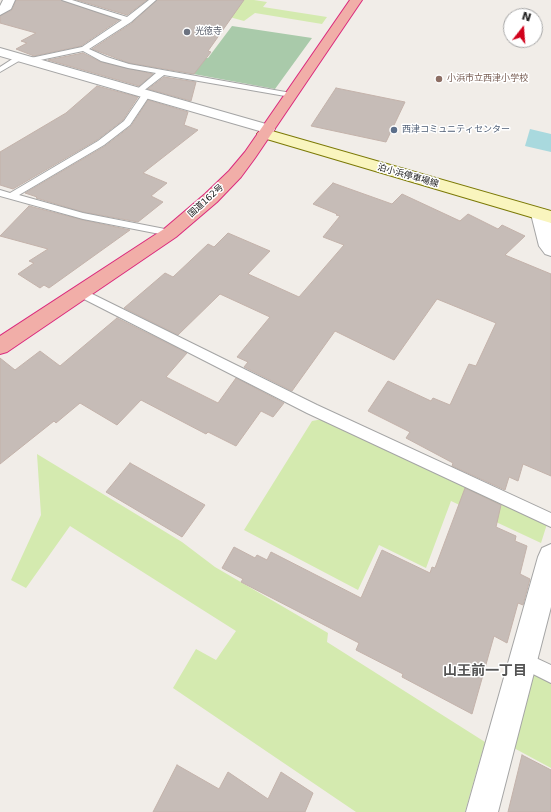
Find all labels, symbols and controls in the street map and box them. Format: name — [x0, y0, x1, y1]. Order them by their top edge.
north arrow — [503, 8, 543, 48]
text: N — [520, 9, 533, 25]
marker: 光徳寺 — [182, 27, 192, 37]
place label: 光徳寺 — [195, 27, 222, 37]
marker: 小浜市立西津小学校 — [434, 74, 444, 84]
place label: 小浜市立西津小学校 — [447, 74, 528, 84]
marker: 西津コミュニティセンター — [389, 125, 399, 135]
place label: 西津コミュニティセンター — [402, 125, 510, 135]
street label: 泊小浜停車場線 — [376, 162, 440, 190]
street label: 国道162号 — [186, 182, 226, 220]
district label: 山王前一丁目 — [443, 663, 527, 679]

